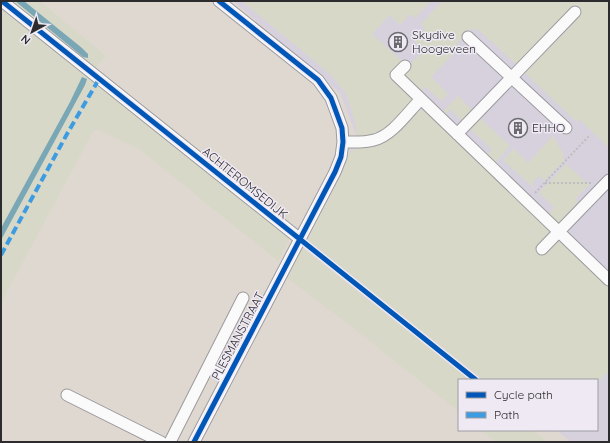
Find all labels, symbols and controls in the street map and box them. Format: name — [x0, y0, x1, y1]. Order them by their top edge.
north arrow — [12, 12, 52, 52]
place label: Skydive Hoogeveen — [412, 27, 476, 56]
building icon: Skydive Hoogeveen — [387, 31, 409, 53]
text: N — [18, 32, 33, 48]
building icon: EHHO — [507, 117, 529, 139]
place label: EHHO — [532, 120, 565, 135]
street label: ACHTEROMSEDIJK — [200, 144, 291, 222]
street label: PLESMANSTRAAT — [208, 289, 267, 382]
legend — [458, 379, 598, 431]
text: Cycle path — [494, 387, 553, 402]
text: Path — [494, 407, 519, 422]

